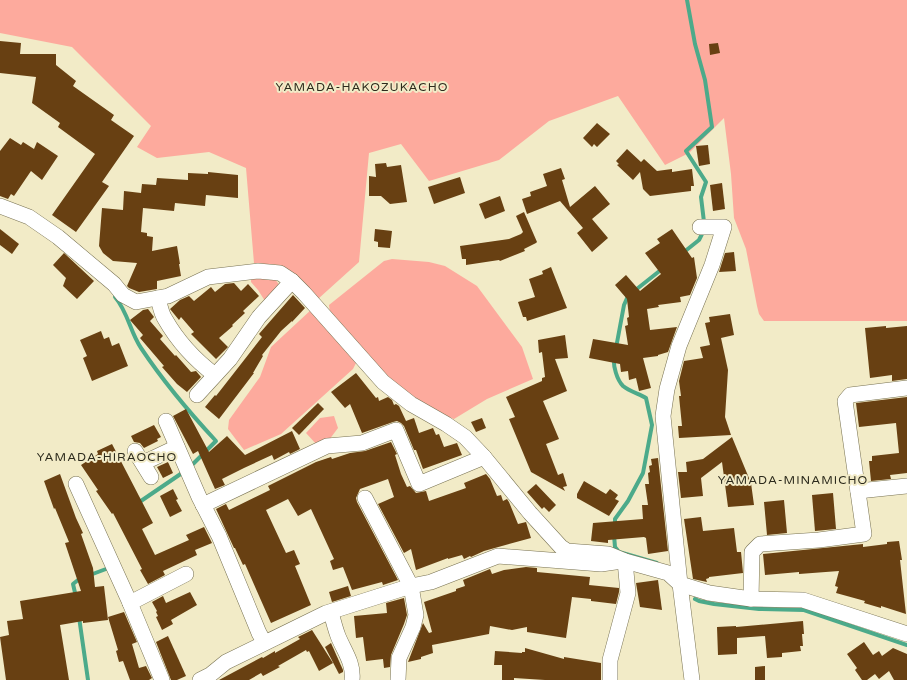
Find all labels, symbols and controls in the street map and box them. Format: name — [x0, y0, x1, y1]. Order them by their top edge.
district label: YAMADA-HAKOZUKACHO — [276, 80, 448, 94]
district label: YAMADA-HIRAOCHO — [37, 450, 177, 464]
district label: YAMADA-MINAMICHO — [718, 473, 868, 487]

